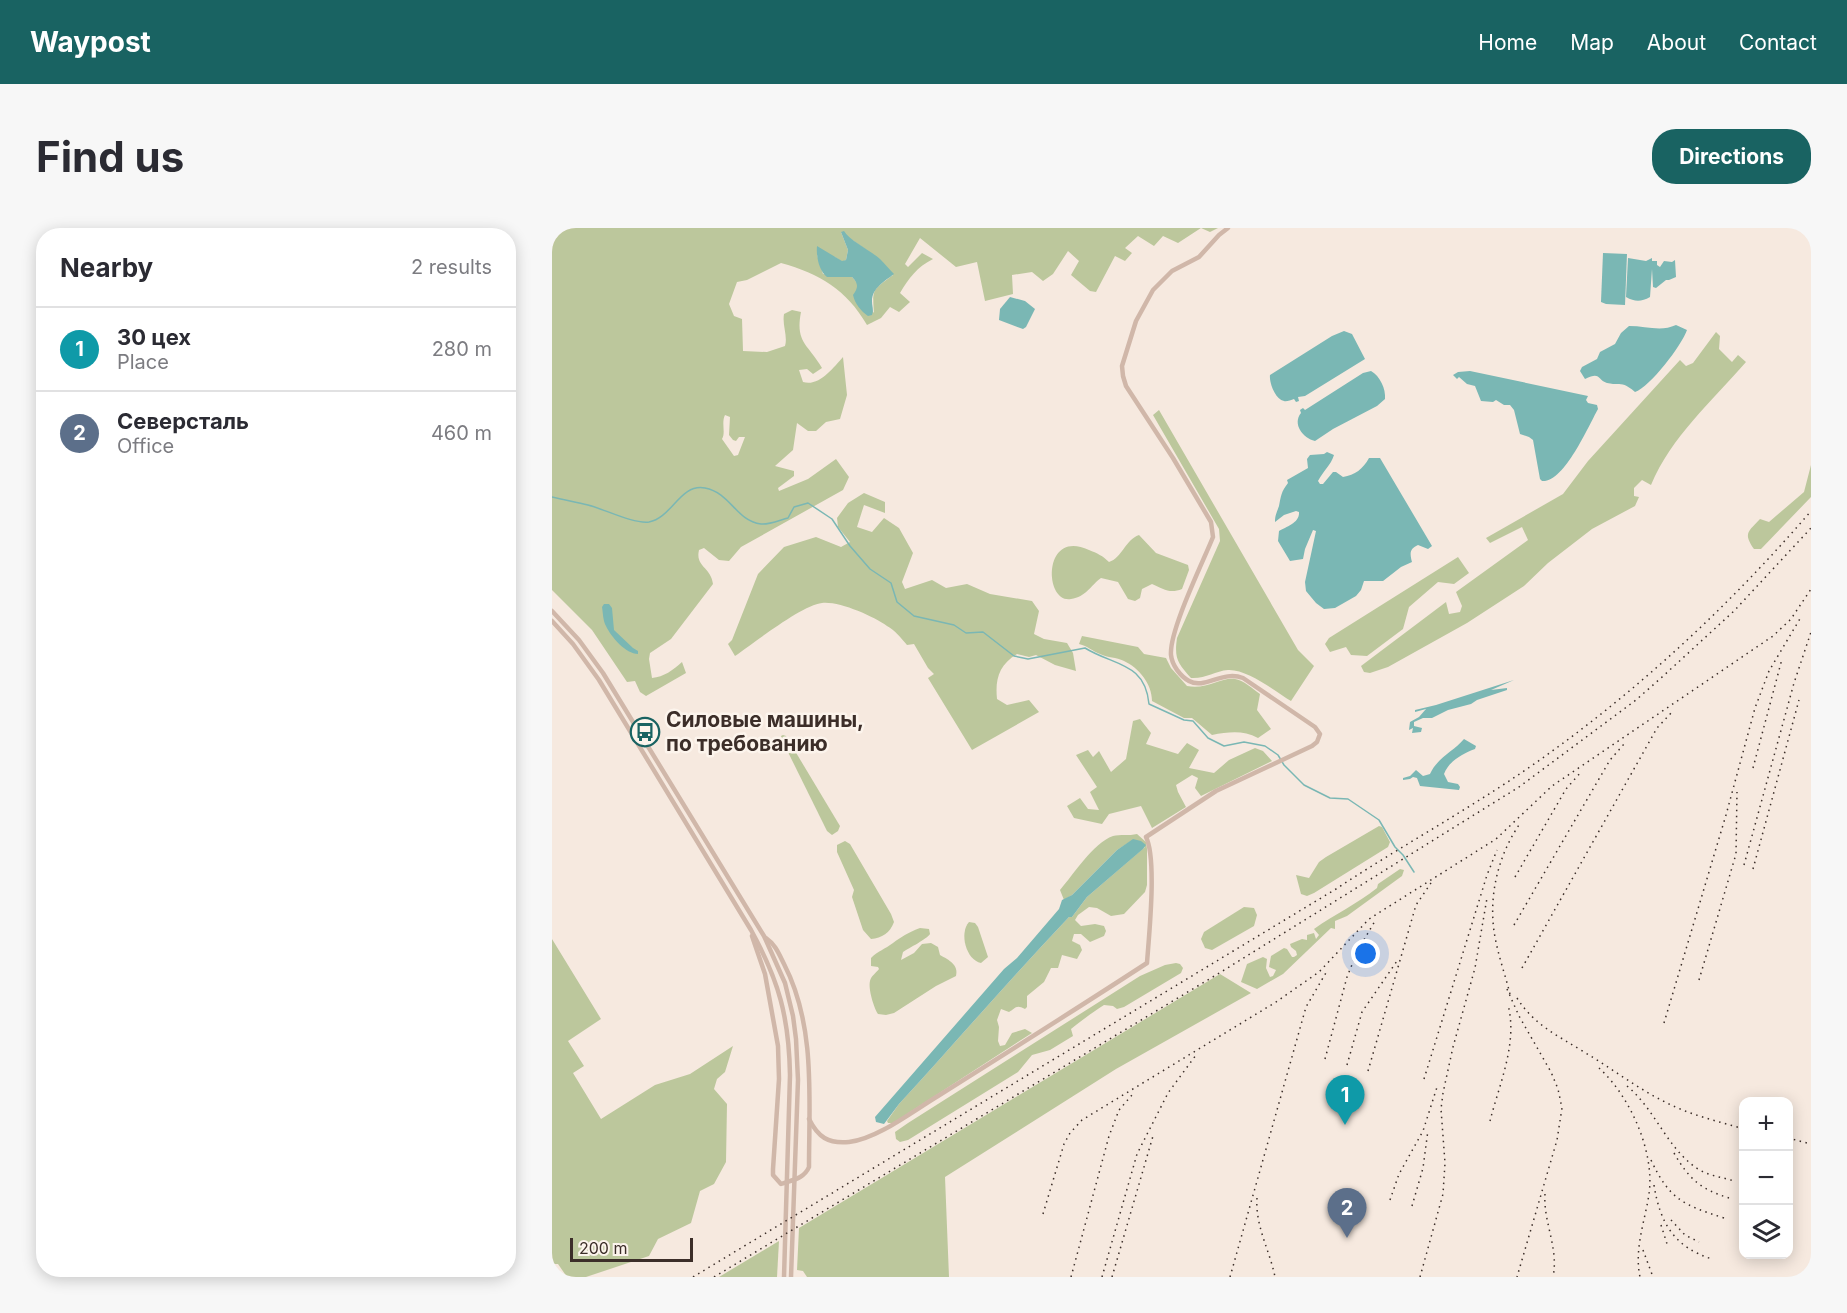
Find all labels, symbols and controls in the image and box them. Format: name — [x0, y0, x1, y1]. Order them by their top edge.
text: Waypost — [30, 25, 151, 59]
text: Home — [1478, 30, 1537, 55]
text: Map — [1570, 30, 1614, 55]
text: About — [1647, 30, 1706, 55]
text: Contact — [1739, 30, 1817, 55]
button: Directions — [1652, 129, 1811, 184]
text: Find us — [36, 131, 184, 182]
text: Nearby — [60, 252, 153, 283]
text: 2 results — [411, 255, 492, 279]
text: 30 цех — [117, 324, 191, 350]
text: 1 — [75, 337, 84, 361]
text: 280 m — [432, 337, 492, 361]
text: Place — [117, 350, 169, 374]
text: Северсталь — [117, 408, 249, 434]
text: 2 — [73, 421, 86, 445]
text: 460 m — [431, 421, 492, 445]
text: Office — [117, 434, 174, 458]
place label: Силовые машины, по требованию — [666, 707, 864, 756]
bus stop icon: Силовые машины, по требованию — [629, 716, 661, 748]
your location — [1351, 939, 1380, 968]
pin: 1 — [1326, 1076, 1364, 1125]
map controls — [1739, 1097, 1793, 1259]
button: + — [1739, 1097, 1793, 1151]
button: − — [1739, 1151, 1793, 1205]
pin: 2 — [1328, 1188, 1366, 1238]
button: layers — [1739, 1205, 1793, 1259]
scale bar — [570, 1235, 693, 1262]
text: 200 m — [579, 1238, 627, 1258]

